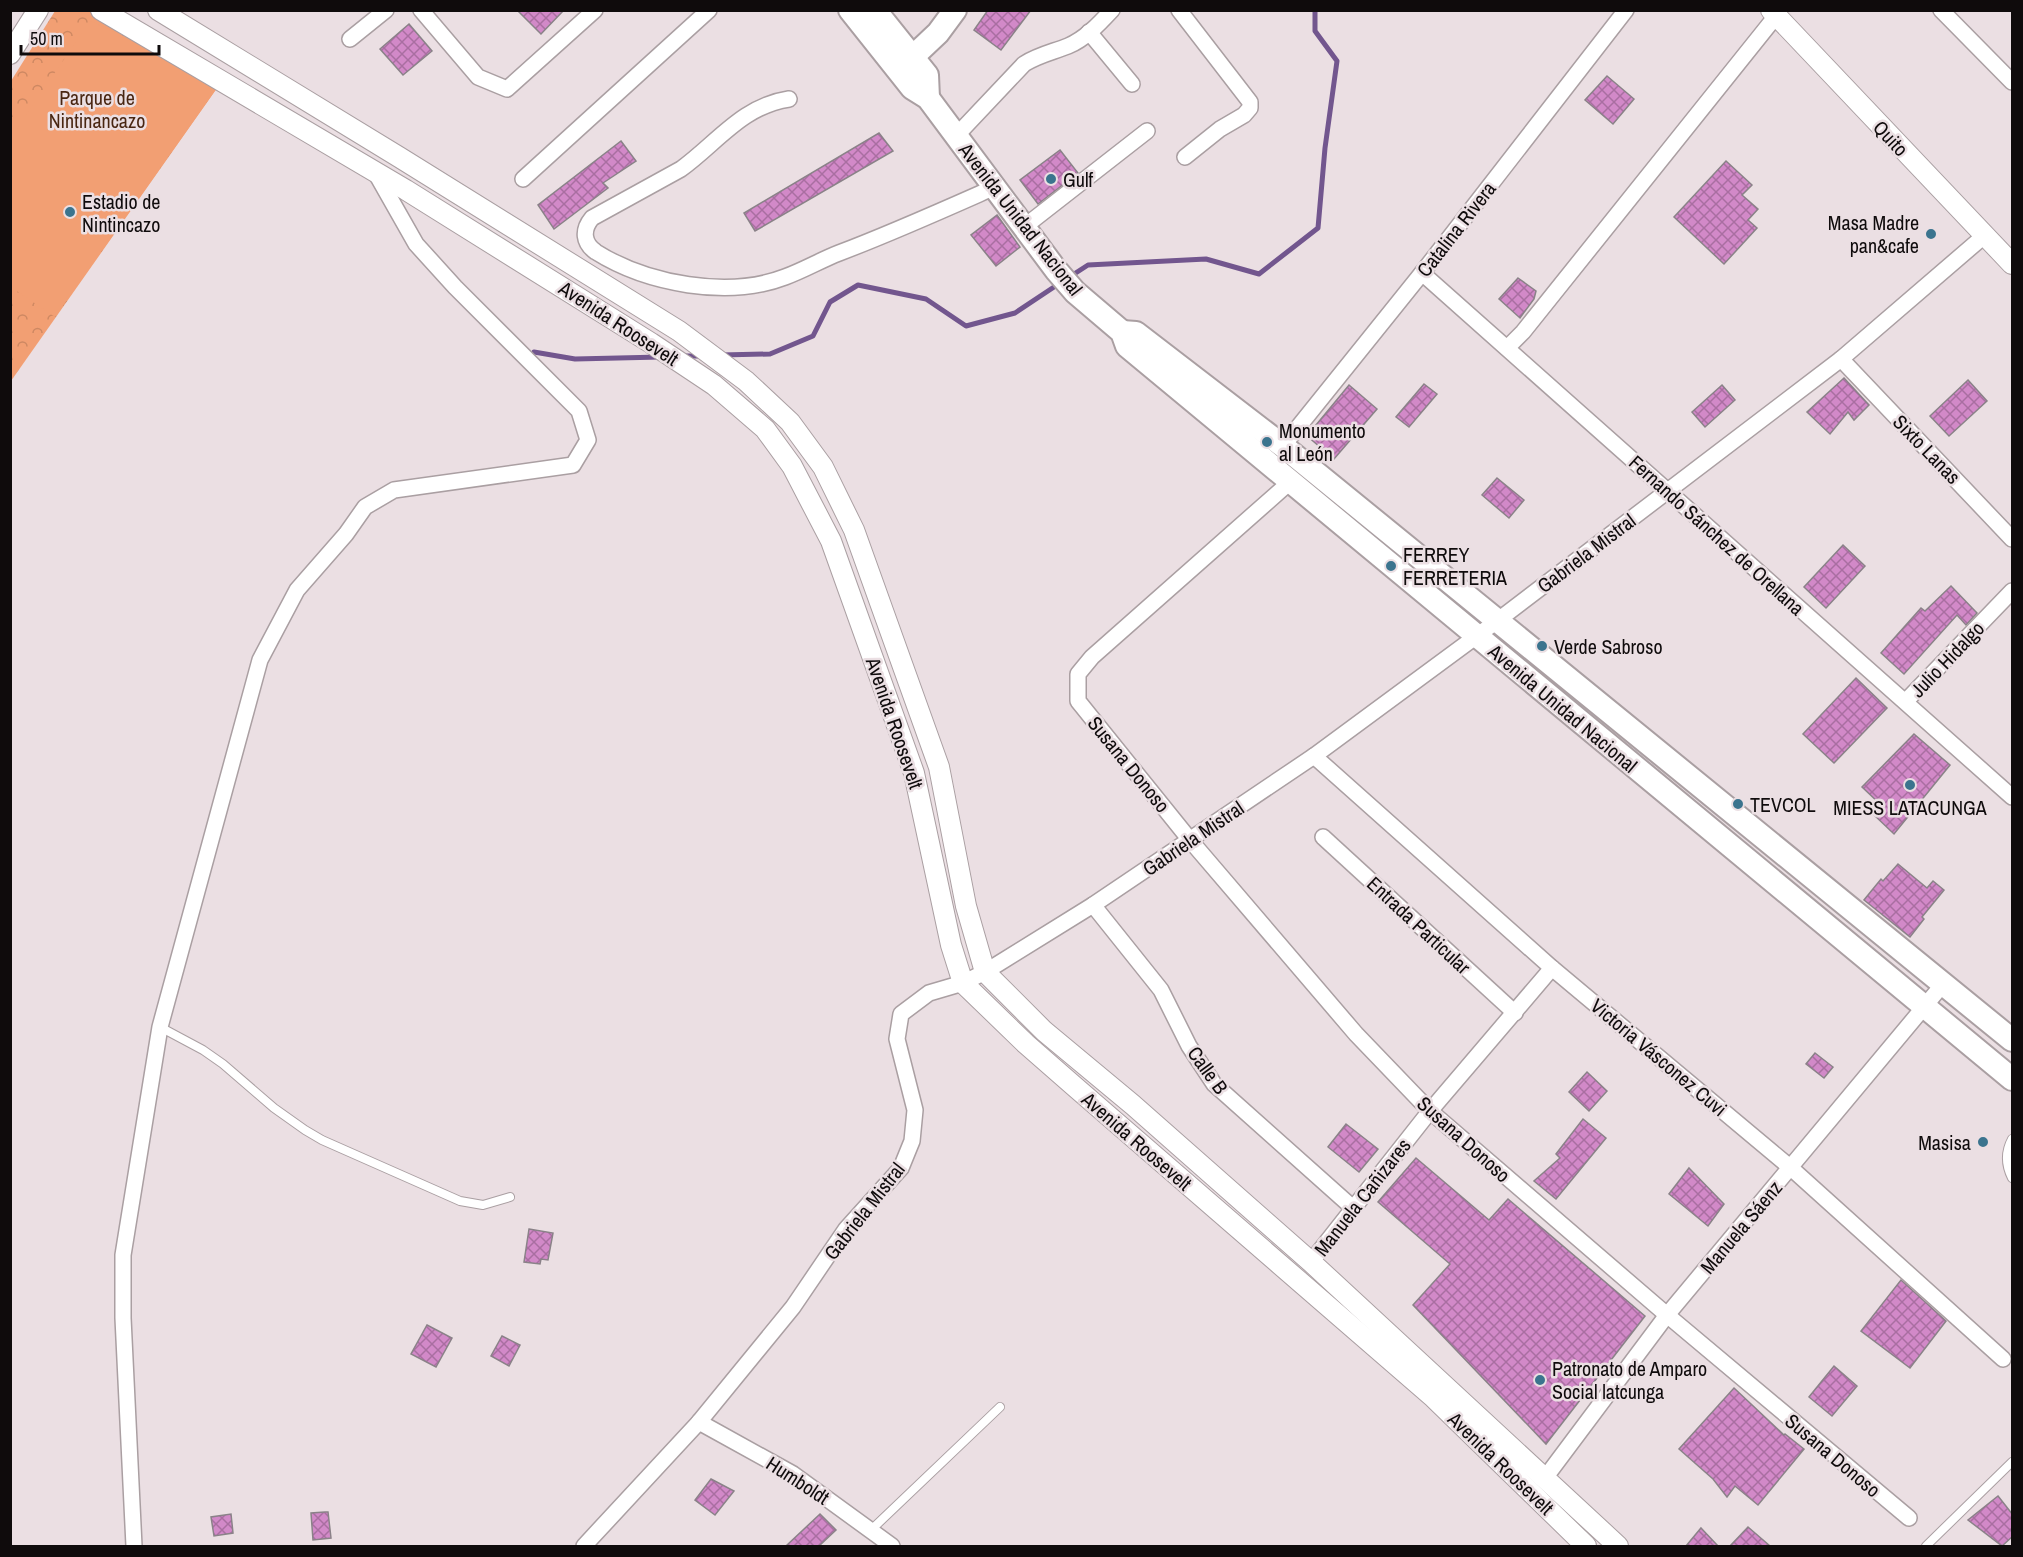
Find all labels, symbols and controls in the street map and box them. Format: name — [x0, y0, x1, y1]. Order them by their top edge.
scale bar — [21, 18, 159, 56]
text: 50 m — [30, 26, 63, 51]
park label: Parque de Nintinancazo — [49, 84, 145, 134]
street label: Quito — [1867, 114, 1915, 162]
street label: Avenida Unidad Nacional — [952, 136, 1089, 301]
place label: Gulf — [1063, 166, 1094, 193]
marker: Gulf — [1044, 172, 1058, 186]
street label: Catalina Rivera — [1410, 176, 1502, 282]
place label: Estadio de Nintincazo — [82, 188, 160, 238]
marker: Estadio de Nintincazo — [63, 205, 77, 219]
place label: Masa Madre pan&cafe — [1828, 209, 1919, 259]
marker: Masa Madre pan&cafe — [1924, 227, 1938, 241]
street label: Avenida Roosevelt — [553, 274, 684, 372]
street label: Sixto Lanas — [1887, 408, 1967, 490]
place label: Monumento al León — [1279, 417, 1366, 467]
marker: Monumento al León — [1260, 435, 1274, 449]
street label: Fernando Sánchez de Orellana — [1624, 449, 1810, 621]
street label: Gabriela Mistral — [1531, 507, 1641, 599]
place label: FERREY FERRETERIA — [1403, 541, 1507, 591]
marker: FERREY FERRETERIA — [1384, 559, 1398, 573]
street label: Julio Hidalgo — [1904, 615, 1990, 703]
place label: Verde Sabroso — [1554, 633, 1663, 660]
street label: Avenida Unidad Nacional — [1482, 637, 1643, 778]
marker: Verde Sabroso — [1535, 639, 1549, 653]
street label: Avenida Roosevelt — [860, 653, 930, 793]
street label: Susana Donoso — [1082, 710, 1176, 818]
marker: MIESS LATACUNGA — [1903, 778, 1917, 792]
place label: TEVCOL — [1750, 791, 1816, 818]
street label: Gabriela Mistral — [1137, 794, 1249, 882]
place label: MIESS LATACUNGA — [1833, 794, 1987, 821]
marker: TEVCOL — [1731, 797, 1745, 811]
street label: Entrada Particular — [1361, 870, 1477, 980]
street label: Victoria Vásconez Cuvi — [1585, 992, 1733, 1122]
street label: Calle B — [1182, 1041, 1234, 1099]
street label: Avenida Roosevelt — [1076, 1085, 1198, 1197]
street label: Susana Donoso — [1412, 1090, 1516, 1188]
place label: Masisa — [1918, 1129, 1971, 1156]
street label: Manuela Cañizares — [1308, 1133, 1416, 1261]
marker: Masisa — [1976, 1135, 1990, 1149]
street label: Gabriela Mistral — [817, 1157, 911, 1265]
street label: Manuela Sáenz — [1694, 1175, 1788, 1279]
place label: Patronato de Amparo Social latcunga — [1552, 1355, 1707, 1405]
marker: Patronato de Amparo Social latcunga — [1533, 1373, 1547, 1387]
street label: Avenida Roosevelt — [1441, 1405, 1560, 1521]
street label: Susana Donoso — [1780, 1407, 1886, 1503]
street label: Humboldt — [761, 1450, 835, 1511]

